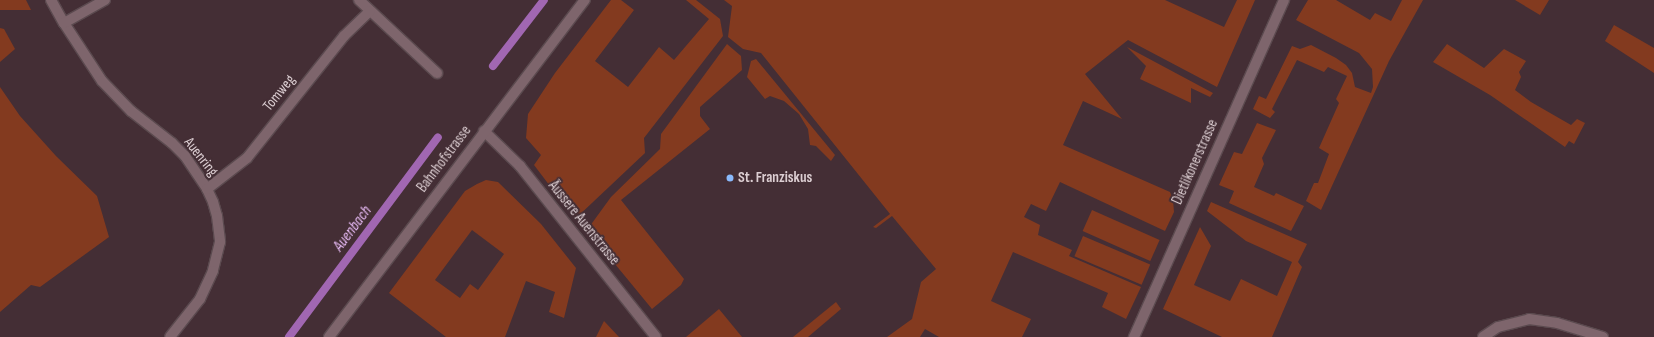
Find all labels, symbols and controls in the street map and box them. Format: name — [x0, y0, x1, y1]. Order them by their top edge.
street label: Tomweg — [259, 71, 299, 115]
street label: Dietlikonerstrasse — [1168, 117, 1222, 207]
street label: Bahnhofstrasse — [413, 122, 475, 196]
street label: Auenring — [180, 134, 222, 180]
place label: St. Franziskus — [738, 169, 812, 187]
marker: St. Franziskus — [725, 173, 735, 183]
street label: Äussere Auenstrasse — [544, 177, 624, 269]
water label: Auenbach — [330, 202, 376, 256]

